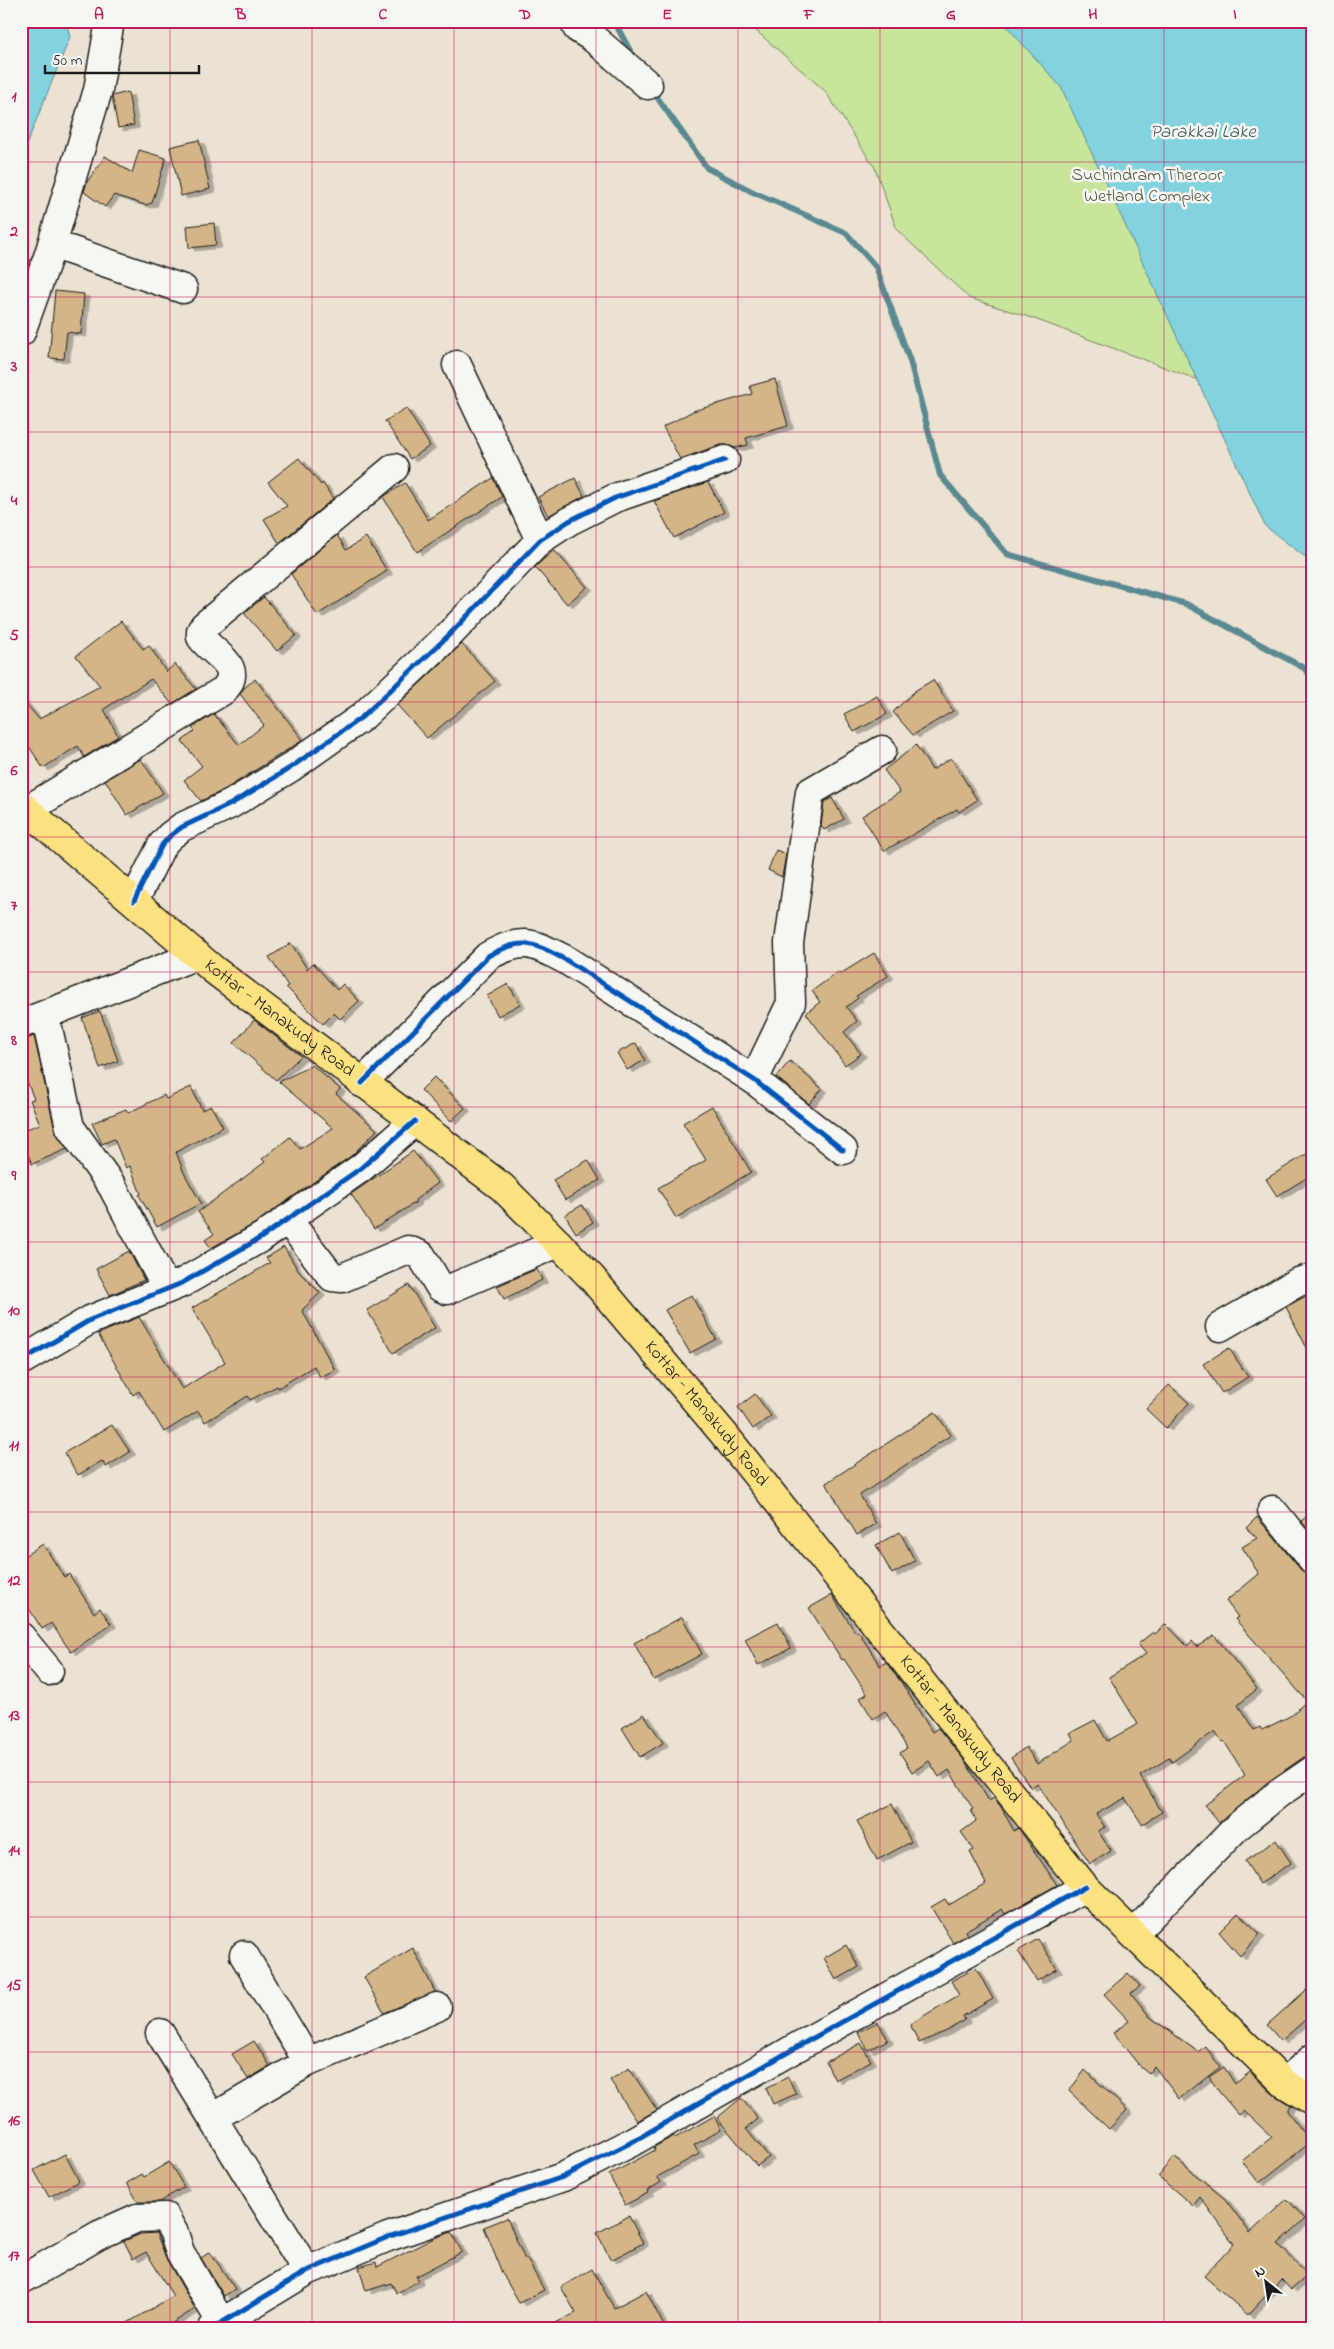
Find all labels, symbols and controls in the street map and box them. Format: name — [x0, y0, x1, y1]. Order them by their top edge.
text: A — [94, 3, 104, 27]
text: B — [235, 3, 247, 27]
text: C — [379, 3, 388, 27]
text: D — [518, 3, 531, 27]
text: E — [662, 3, 672, 27]
text: F — [803, 3, 815, 27]
text: G — [946, 3, 956, 27]
text: H — [1088, 3, 1098, 27]
text: I — [1233, 3, 1237, 27]
scale bar — [45, 42, 199, 74]
text: 50 m — [52, 50, 83, 72]
text: 1 — [11, 85, 17, 109]
water label: Parakkai Lake — [1150, 119, 1257, 146]
park label: Suchindram Theroor Wetland Complex — [1071, 163, 1223, 210]
text: 2 — [9, 220, 18, 244]
text: 3 — [10, 355, 18, 379]
text: 4 — [10, 489, 18, 513]
text: 5 — [9, 624, 19, 648]
text: 6 — [9, 759, 18, 783]
text: 7 — [11, 894, 18, 918]
street label: Kottar - Manakudy Road — [198, 953, 359, 1084]
text: 8 — [10, 1029, 17, 1053]
text: 9 — [11, 1164, 17, 1188]
text: 10 — [8, 1299, 20, 1323]
street label: Kottar - Manakudy Road — [638, 1335, 774, 1493]
text: 11 — [9, 1434, 20, 1458]
text: 12 — [7, 1569, 21, 1593]
street label: Kottar - Manakudy Road — [893, 1650, 1027, 1809]
text: 13 — [8, 1704, 20, 1728]
text: 14 — [8, 1839, 20, 1863]
text: 15 — [7, 1974, 22, 1998]
text: 16 — [8, 2109, 21, 2133]
text: 17 — [8, 2244, 20, 2268]
north arrow — [1242, 2256, 1292, 2306]
text: N — [1251, 2261, 1270, 2283]

